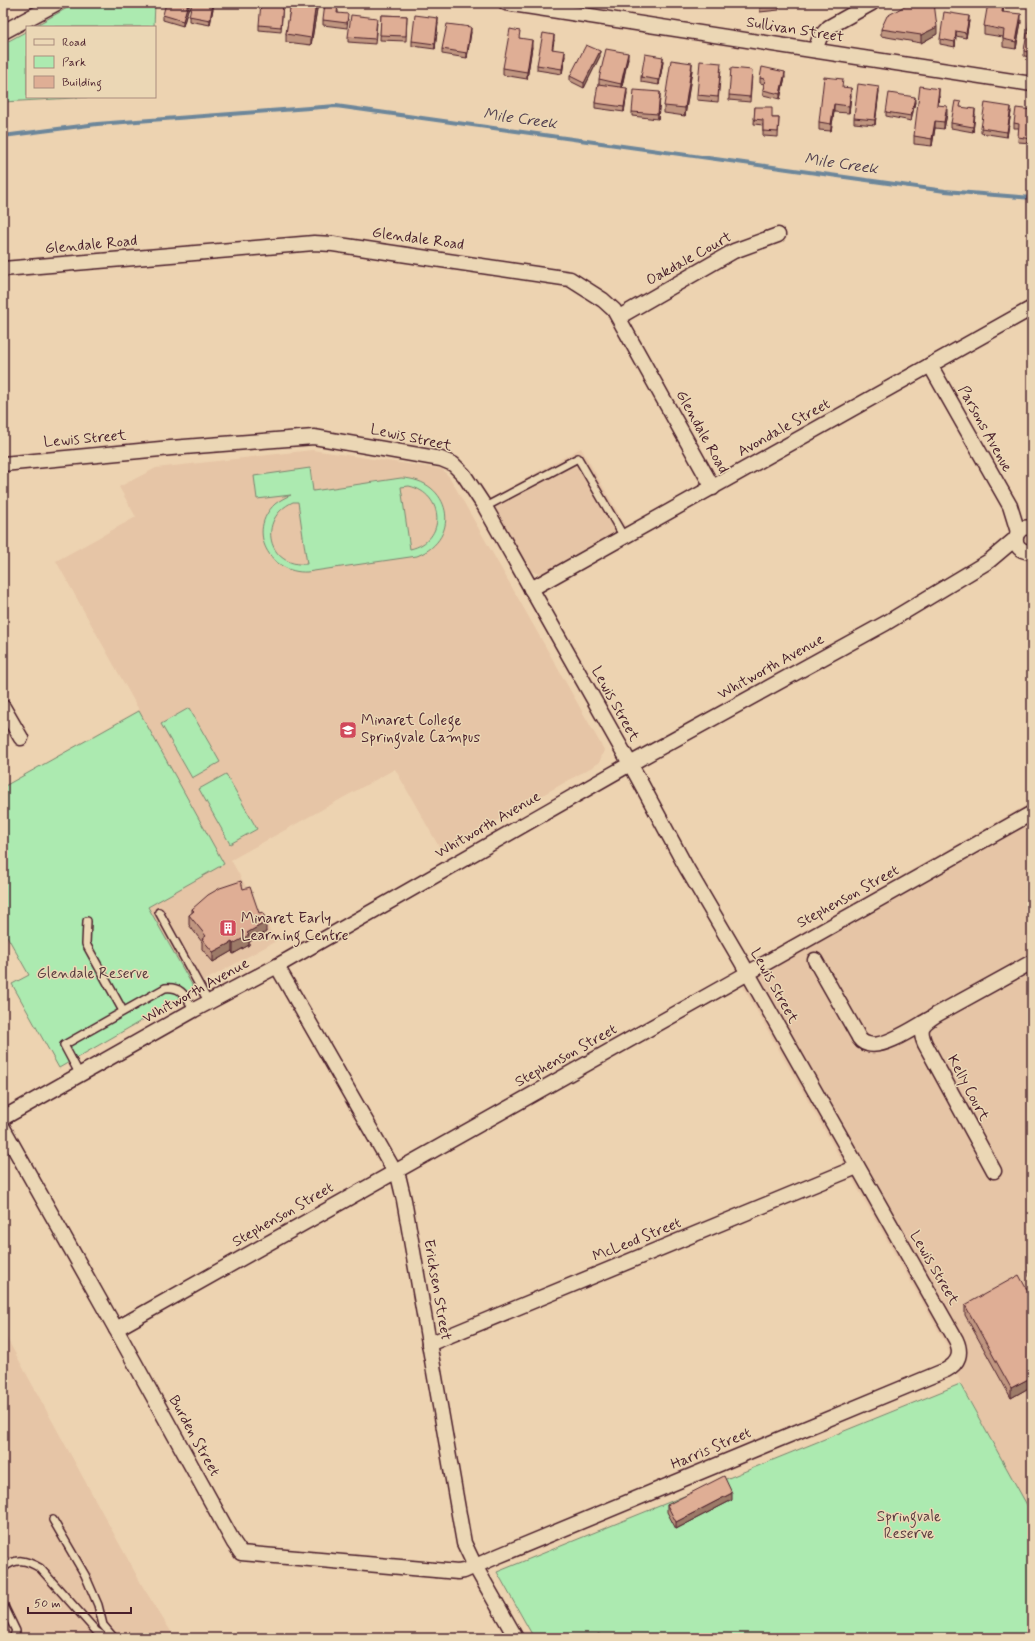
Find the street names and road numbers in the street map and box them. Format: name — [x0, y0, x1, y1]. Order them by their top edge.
street label: Sullivan Street — [745, 12, 845, 48]
street label: Glendale Road — [371, 223, 465, 255]
street label: Oakdale Court — [643, 227, 735, 291]
street label: Glendale Road — [44, 231, 138, 259]
street label: Parsons Avenue — [953, 382, 1017, 476]
street label: Glendale Road — [671, 387, 733, 477]
street label: Avondale Street — [734, 394, 834, 462]
street label: Lewis Street — [368, 420, 454, 456]
street label: Lewis Street — [43, 425, 127, 453]
street label: Whitworth Avenue — [714, 629, 828, 705]
street label: Lewis Street — [586, 663, 644, 745]
street label: Whitworth Avenue — [432, 787, 544, 863]
street label: Stephenson Street — [793, 860, 903, 933]
street label: Lewis Street — [745, 945, 803, 1027]
street label: Whitworth Avenue — [139, 953, 253, 1029]
street label: Stephenson Street — [511, 1019, 621, 1092]
street label: Kelly Court — [942, 1051, 994, 1125]
street label: Stephenson Street — [229, 1178, 338, 1252]
street label: McLeod Street — [590, 1213, 685, 1267]
street label: Lewis Street — [905, 1227, 963, 1309]
street label: Ericksen Street — [418, 1238, 456, 1342]
street label: Burden Street — [164, 1392, 225, 1480]
street label: Harris Street — [668, 1423, 754, 1475]

